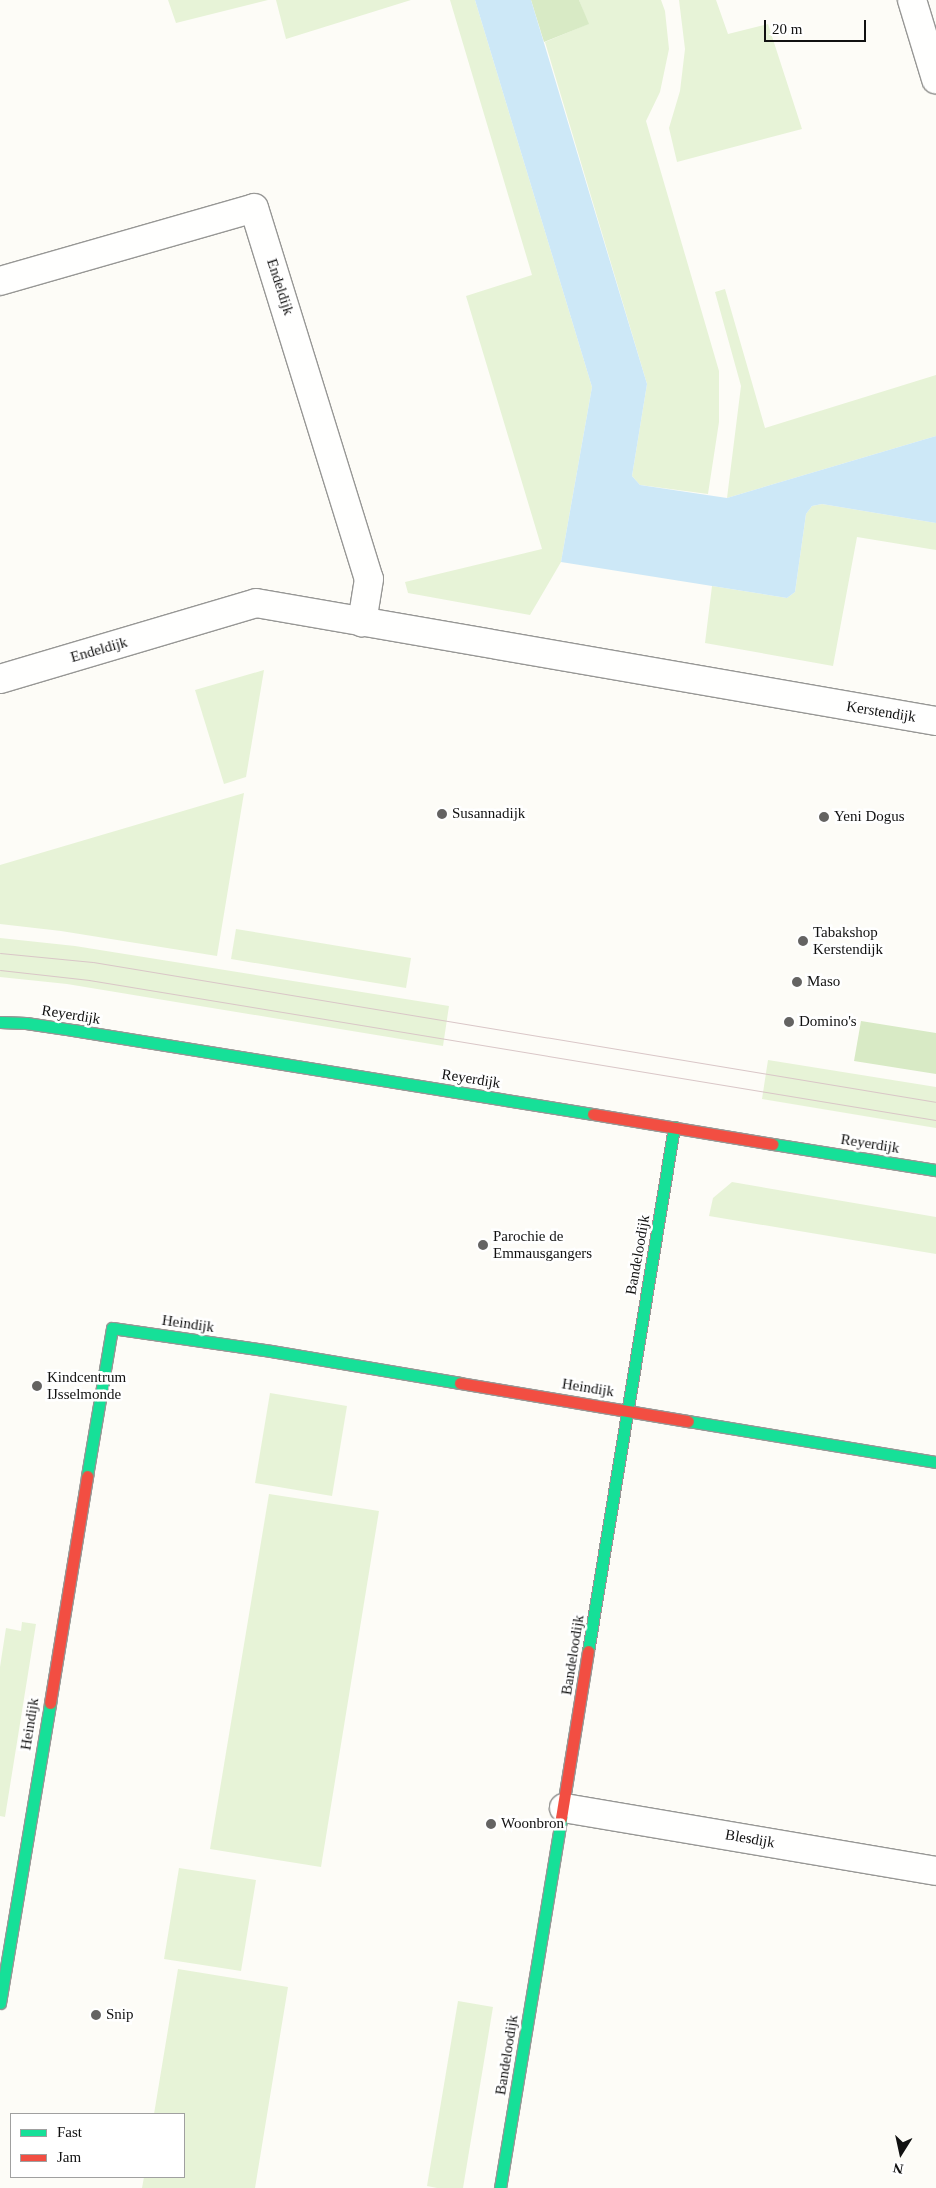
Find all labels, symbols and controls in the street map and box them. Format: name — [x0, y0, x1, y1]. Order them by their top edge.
scale bar — [766, 10, 868, 42]
text: 20 m — [772, 21, 802, 37]
street label: Endeldijk — [262, 256, 298, 318]
street label: Endeldijk — [68, 633, 130, 667]
street label: Kerstendijk — [845, 698, 917, 726]
place label: Susannadijk — [452, 805, 525, 823]
marker: Susannadijk — [436, 808, 448, 820]
place label: Yeni Dogus — [834, 808, 905, 826]
marker: Yeni Dogus — [818, 811, 830, 823]
place label: Tabakshop Kerstendijk — [813, 923, 883, 958]
marker: Tabakshop Kerstendijk — [797, 935, 809, 947]
place label: Maso — [807, 973, 840, 991]
marker: Maso — [791, 976, 803, 988]
street label: Reyerdijk — [40, 1001, 102, 1029]
place label: Domino's — [799, 1013, 857, 1031]
marker: Domino's — [783, 1016, 795, 1028]
street label: Reyerdijk — [440, 1065, 502, 1093]
street label: Reyerdijk — [839, 1130, 901, 1158]
street label: Bandeloodijk — [622, 1214, 654, 1296]
place label: Parochie de Emmausgangers — [493, 1227, 592, 1262]
marker: Parochie de Emmausgangers — [477, 1239, 489, 1251]
street label: Heindijk — [161, 1311, 215, 1337]
place label: Kindcentrum IJsselmonde — [47, 1368, 126, 1403]
street label: Heindijk — [561, 1375, 615, 1401]
marker: Kindcentrum IJsselmonde — [31, 1380, 43, 1392]
street label: Bandeloodijk — [558, 1614, 588, 1696]
street label: Heindijk — [17, 1697, 43, 1751]
place label: Woonbron — [501, 1815, 564, 1833]
marker: Woonbron — [485, 1818, 497, 1830]
street label: Blesdijk — [724, 1826, 776, 1852]
place label: Snip — [106, 2006, 134, 2024]
marker: Snip — [90, 2009, 102, 2021]
street label: Bandeloodijk — [492, 2014, 522, 2096]
legend — [10, 2113, 185, 2178]
text: Fast — [57, 2124, 82, 2140]
north arrow — [876, 2128, 926, 2178]
text: Jam — [57, 2149, 81, 2165]
text: N — [892, 2160, 905, 2177]

